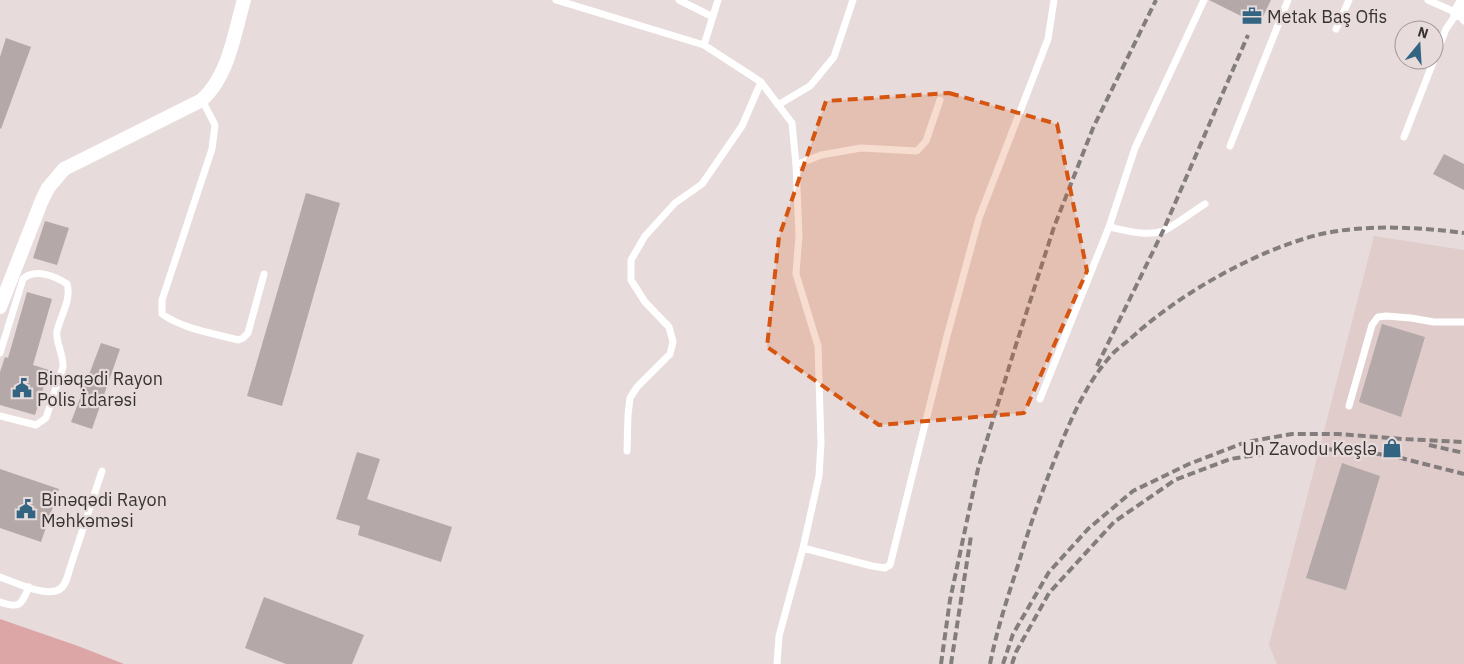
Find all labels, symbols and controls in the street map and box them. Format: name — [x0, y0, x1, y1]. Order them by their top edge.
office icon: Metak Baş Ofis — [1241, 5, 1263, 27]
place label: Metak Baş Ofis — [1267, 5, 1387, 28]
north arrow — [1394, 20, 1444, 70]
text: N — [1415, 23, 1431, 43]
place label: Binəqədi Rayon Polis İdarəsi — [37, 367, 163, 411]
public building icon: Binəqədi Rayon Polis İdarəsi — [11, 377, 33, 399]
place label: Un Zavodu Keşlə — [1242, 437, 1377, 460]
shop icon: Un Zavodu Keşlə — [1381, 437, 1403, 459]
place label: Binəqədi Rayon Məhkəməsi — [41, 488, 167, 532]
public building icon: Binəqədi Rayon Məhkəməsi — [15, 498, 37, 520]

